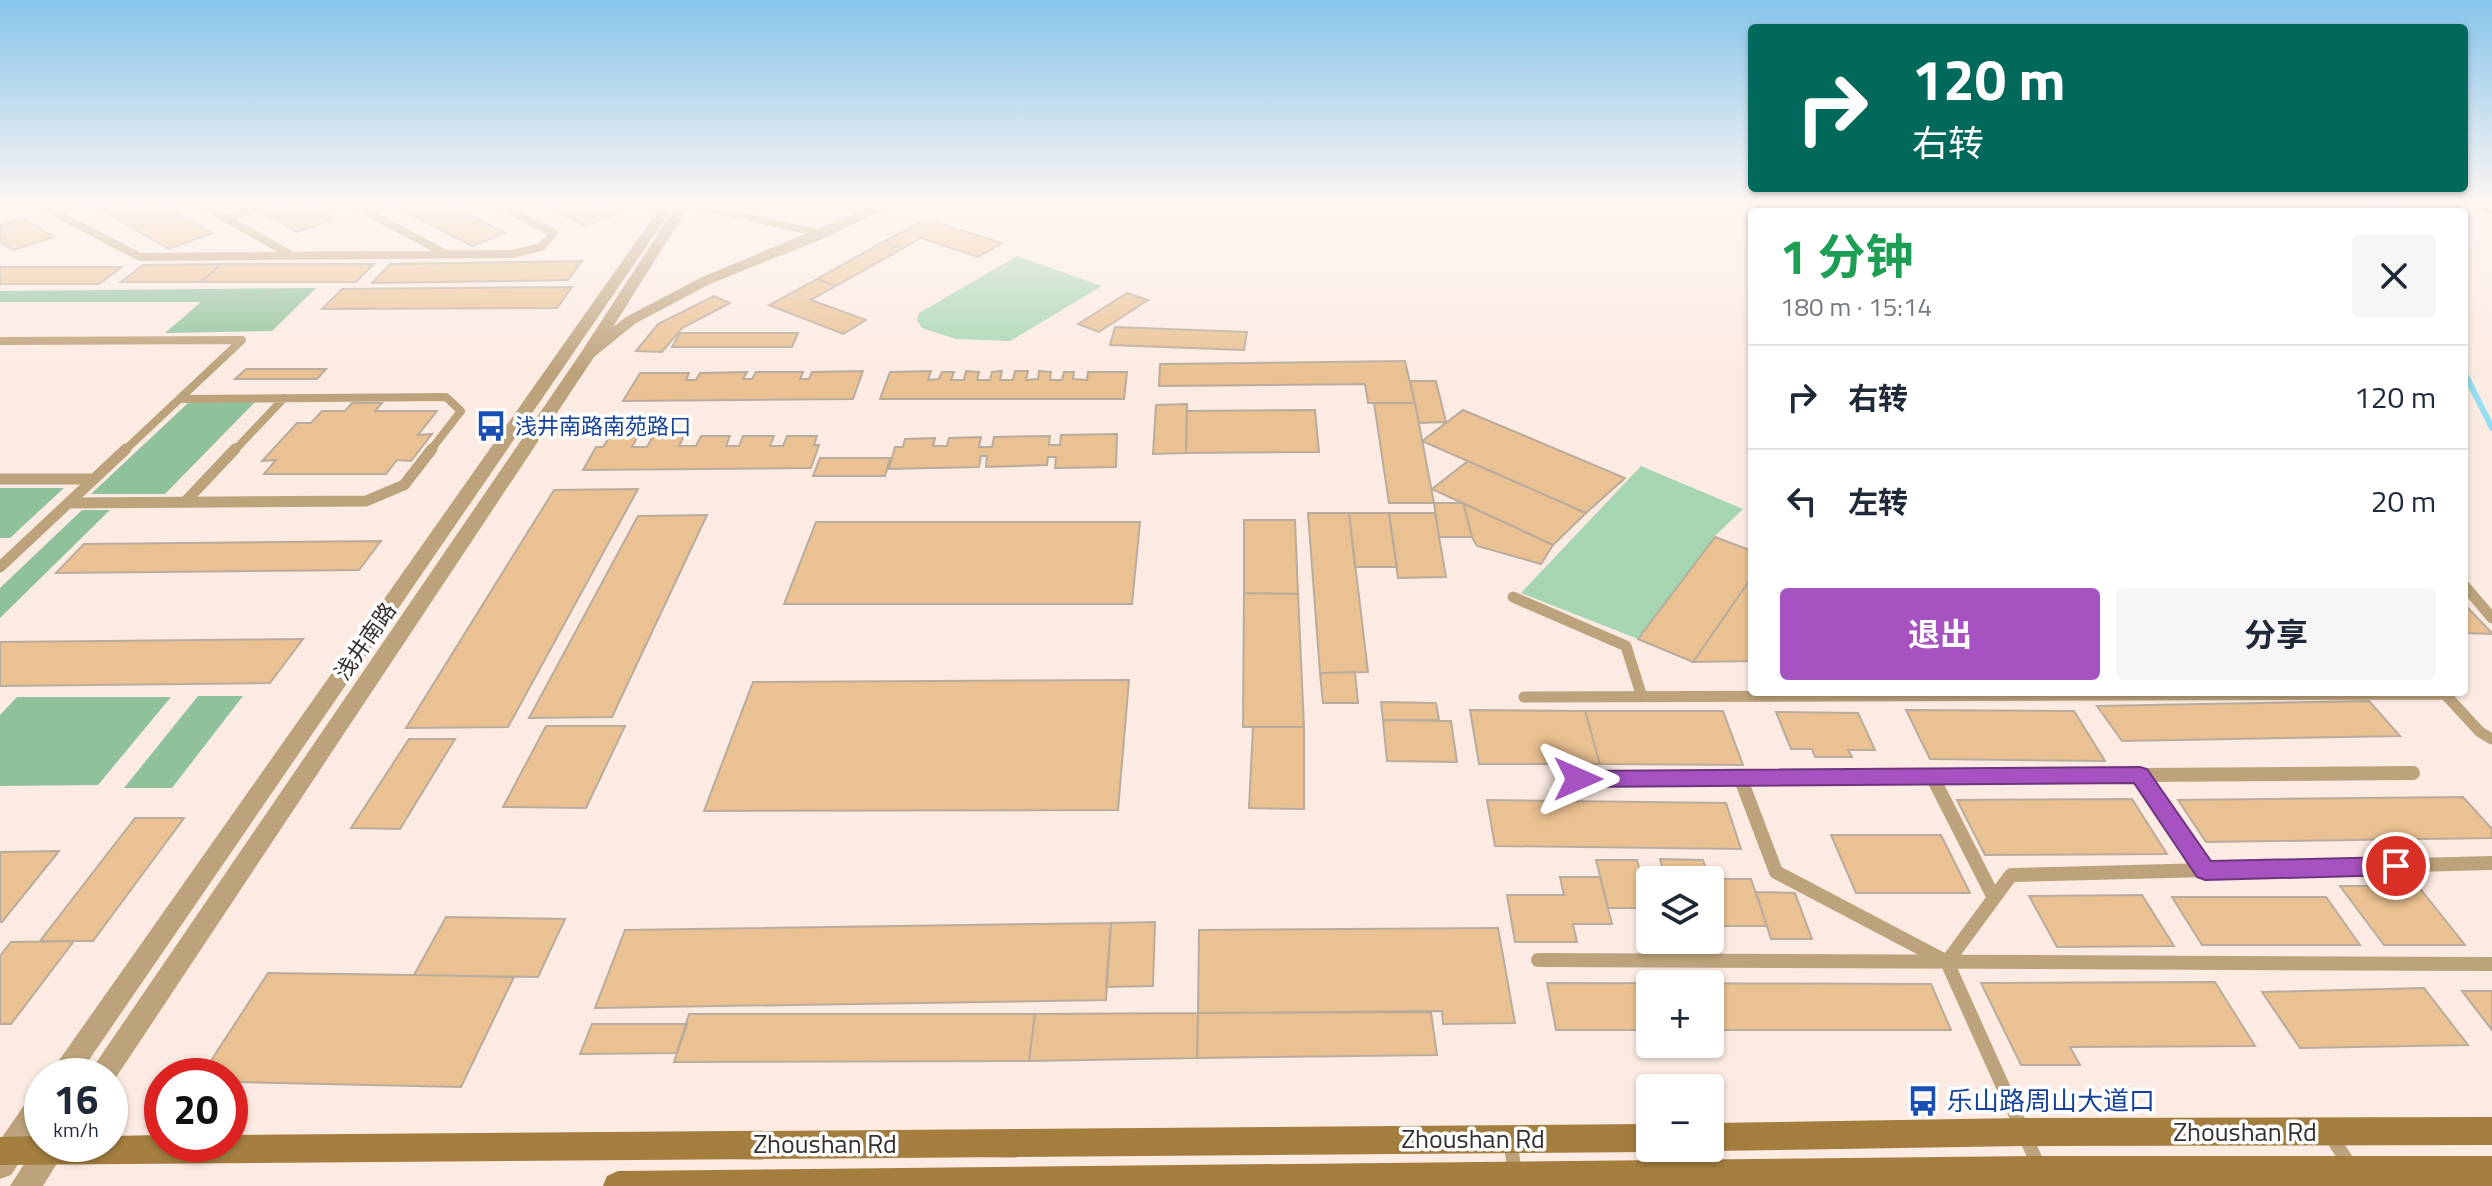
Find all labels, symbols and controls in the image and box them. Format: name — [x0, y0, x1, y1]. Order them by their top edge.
text: 120 m — [1912, 37, 2065, 122]
icon: right — [1780, 56, 1884, 160]
text: 右转 — [1912, 115, 1984, 170]
text: 1 分钟 — [1780, 220, 1913, 293]
button: close — [2352, 234, 2436, 318]
text: 180 m · 15:14 — [1780, 287, 1932, 326]
text: 120 m — [2354, 374, 2436, 420]
icon: right — [1780, 375, 1824, 419]
text: 右转 — [1848, 375, 1908, 421]
bus stop icon: 浅井南路南苑路口 — [474, 409, 508, 443]
place label: 浅井南路南苑路口 — [515, 409, 691, 443]
text: 20 m — [2371, 478, 2436, 524]
icon: left — [1780, 479, 1824, 523]
text: 左转 — [1848, 479, 1908, 525]
button: 退出 — [1780, 588, 2100, 680]
button: 分享 — [2116, 588, 2436, 680]
street label: 浅井南路 — [326, 595, 404, 687]
position arrow — [1536, 737, 1620, 821]
pin — [2362, 832, 2430, 900]
icon: arrive — [2374, 844, 2418, 888]
map controls — [1636, 866, 1724, 1162]
button: layers — [1636, 866, 1724, 954]
button: + — [1636, 970, 1724, 1058]
speed limit sign: 20 — [144, 1058, 248, 1162]
text: 16 — [54, 1069, 98, 1130]
button: − — [1636, 1074, 1724, 1162]
place label: 乐山路周山大道口 — [1947, 1081, 2155, 1120]
bus stop icon: 乐山路周山大道口 — [1906, 1084, 1940, 1118]
street label: Zhoushan Rd — [2173, 1112, 2317, 1151]
text: km/h — [53, 1114, 99, 1145]
street label: Zhoushan Rd — [1401, 1119, 1545, 1158]
street label: Zhoushan Rd — [753, 1124, 897, 1163]

